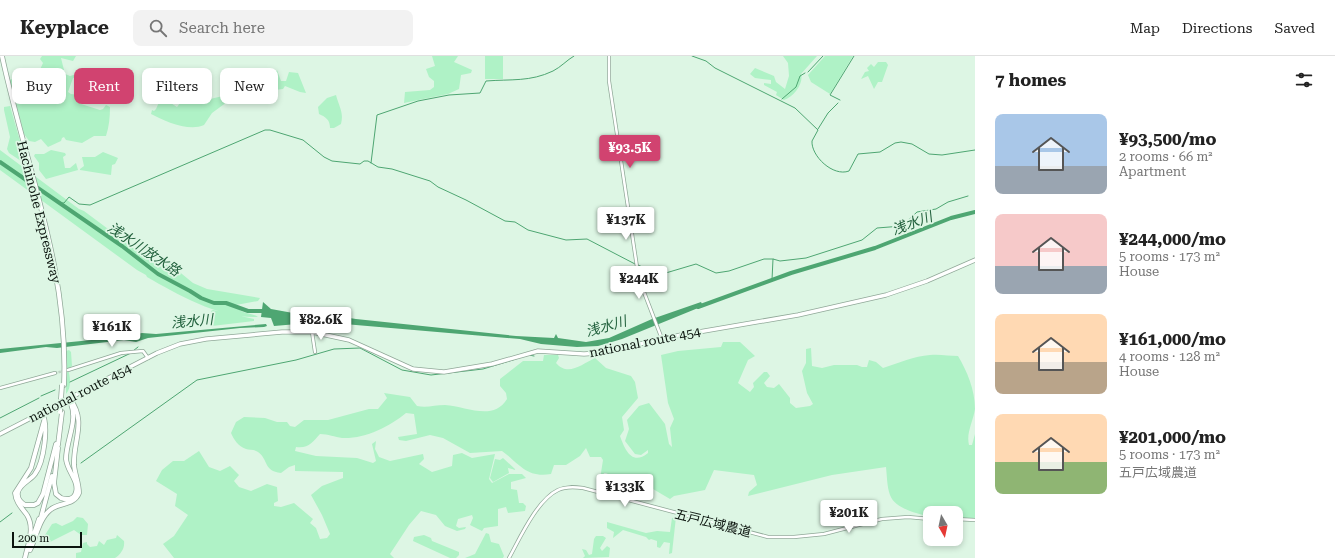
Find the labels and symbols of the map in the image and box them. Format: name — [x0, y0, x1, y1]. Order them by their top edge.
pin: ¥93.5K — [597, 135, 663, 169]
street label: Hachinohe Expressway — [14, 139, 64, 285]
pin: ¥137K — [598, 207, 654, 241]
water label: 浅水川 — [890, 208, 936, 238]
water label: 浅水川放水路 — [105, 219, 184, 280]
pin: ¥244K — [611, 266, 667, 300]
pin: ¥82.6K — [288, 307, 354, 341]
water label: 浅水川 — [170, 311, 216, 331]
water label: 浅水川 — [584, 312, 630, 339]
pin: ¥161K — [84, 314, 140, 348]
street label: national route 454 — [588, 324, 703, 360]
street label: national route 454 — [26, 360, 135, 425]
pin: ¥133K — [597, 474, 653, 508]
pin: ¥201K — [821, 500, 877, 534]
street label: 五戸広域農道 — [673, 506, 753, 540]
north arrow — [923, 506, 963, 546]
scale bar — [12, 530, 82, 549]

